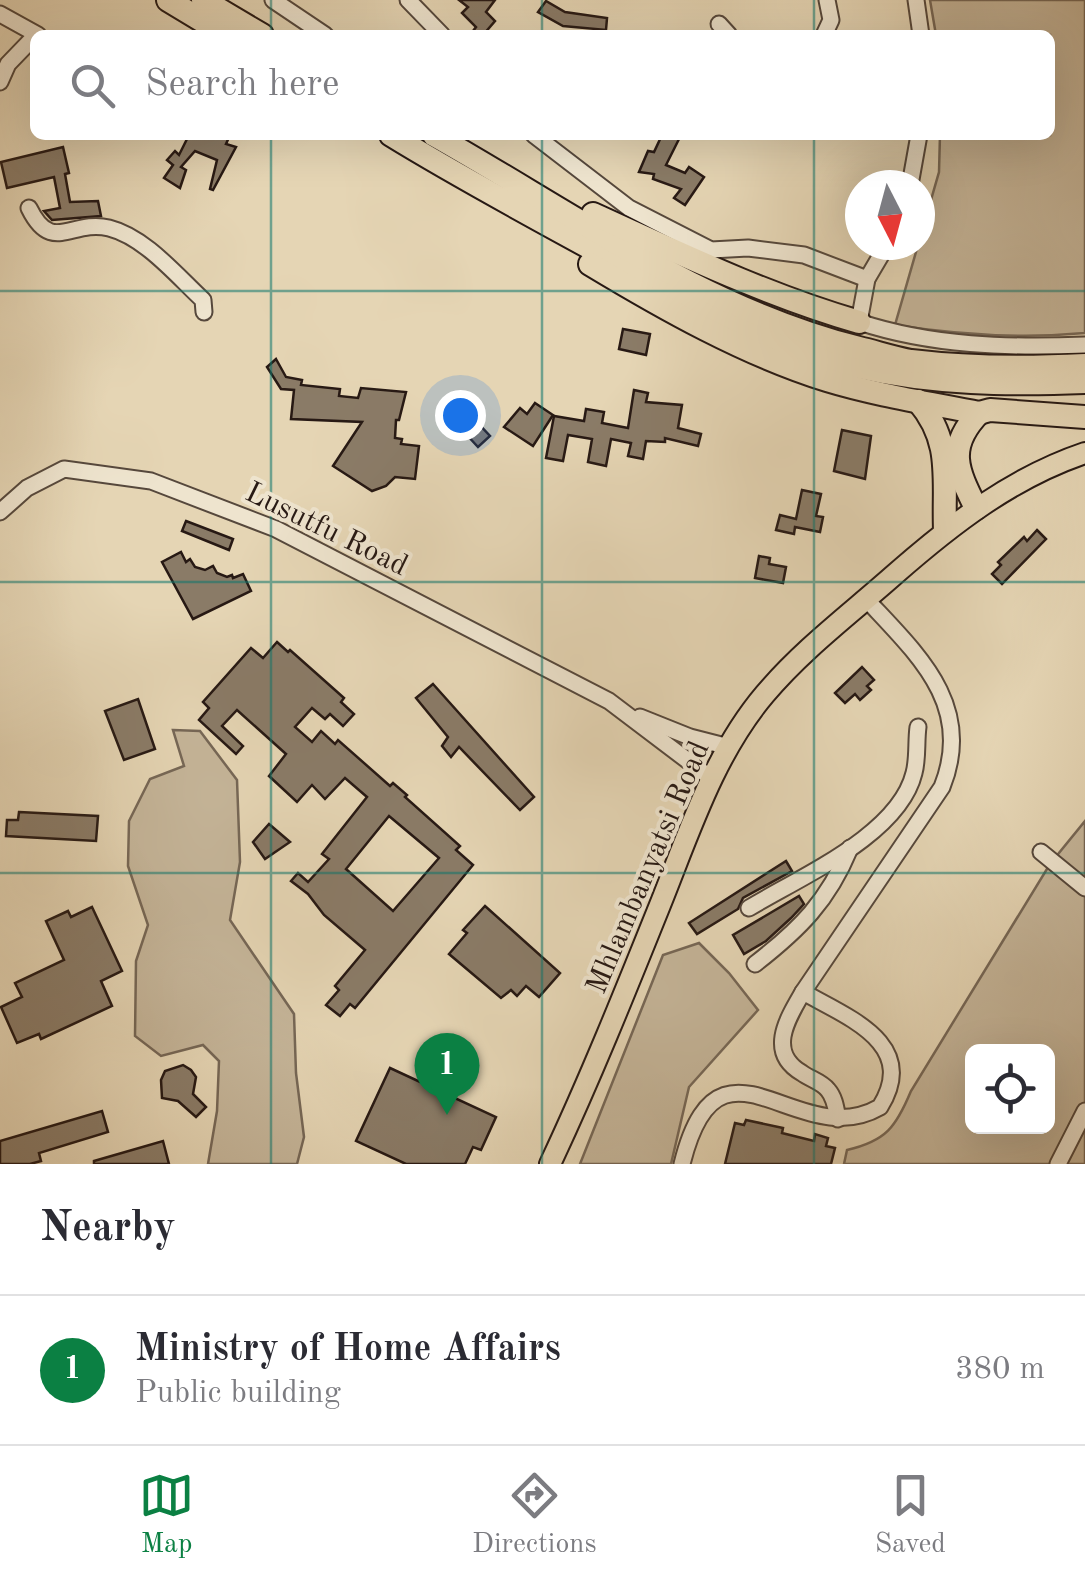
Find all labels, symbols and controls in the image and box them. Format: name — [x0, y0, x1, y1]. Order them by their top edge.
search box — [30, 30, 1055, 140]
icon: search — [65, 58, 120, 113]
text: Search here — [145, 66, 340, 104]
north arrow — [845, 170, 935, 260]
your location — [435, 390, 486, 441]
street label: Lusutfu Road — [240, 478, 412, 582]
street label: Mhlambanyatsi Road — [582, 737, 716, 998]
pin: 1 — [414, 1032, 480, 1115]
map controls — [965, 1044, 1055, 1134]
button: locate — [965, 1044, 1055, 1134]
text: Nearby — [40, 1208, 176, 1250]
text: Ministry of Home Affairs — [135, 1331, 561, 1369]
text: 1 — [63, 1354, 82, 1386]
text: 380 m — [955, 1354, 1045, 1386]
text: Public building — [135, 1378, 341, 1410]
tab: Map — [139, 1468, 194, 1563]
tab: Directions — [472, 1468, 597, 1563]
tab: Saved — [875, 1468, 946, 1563]

